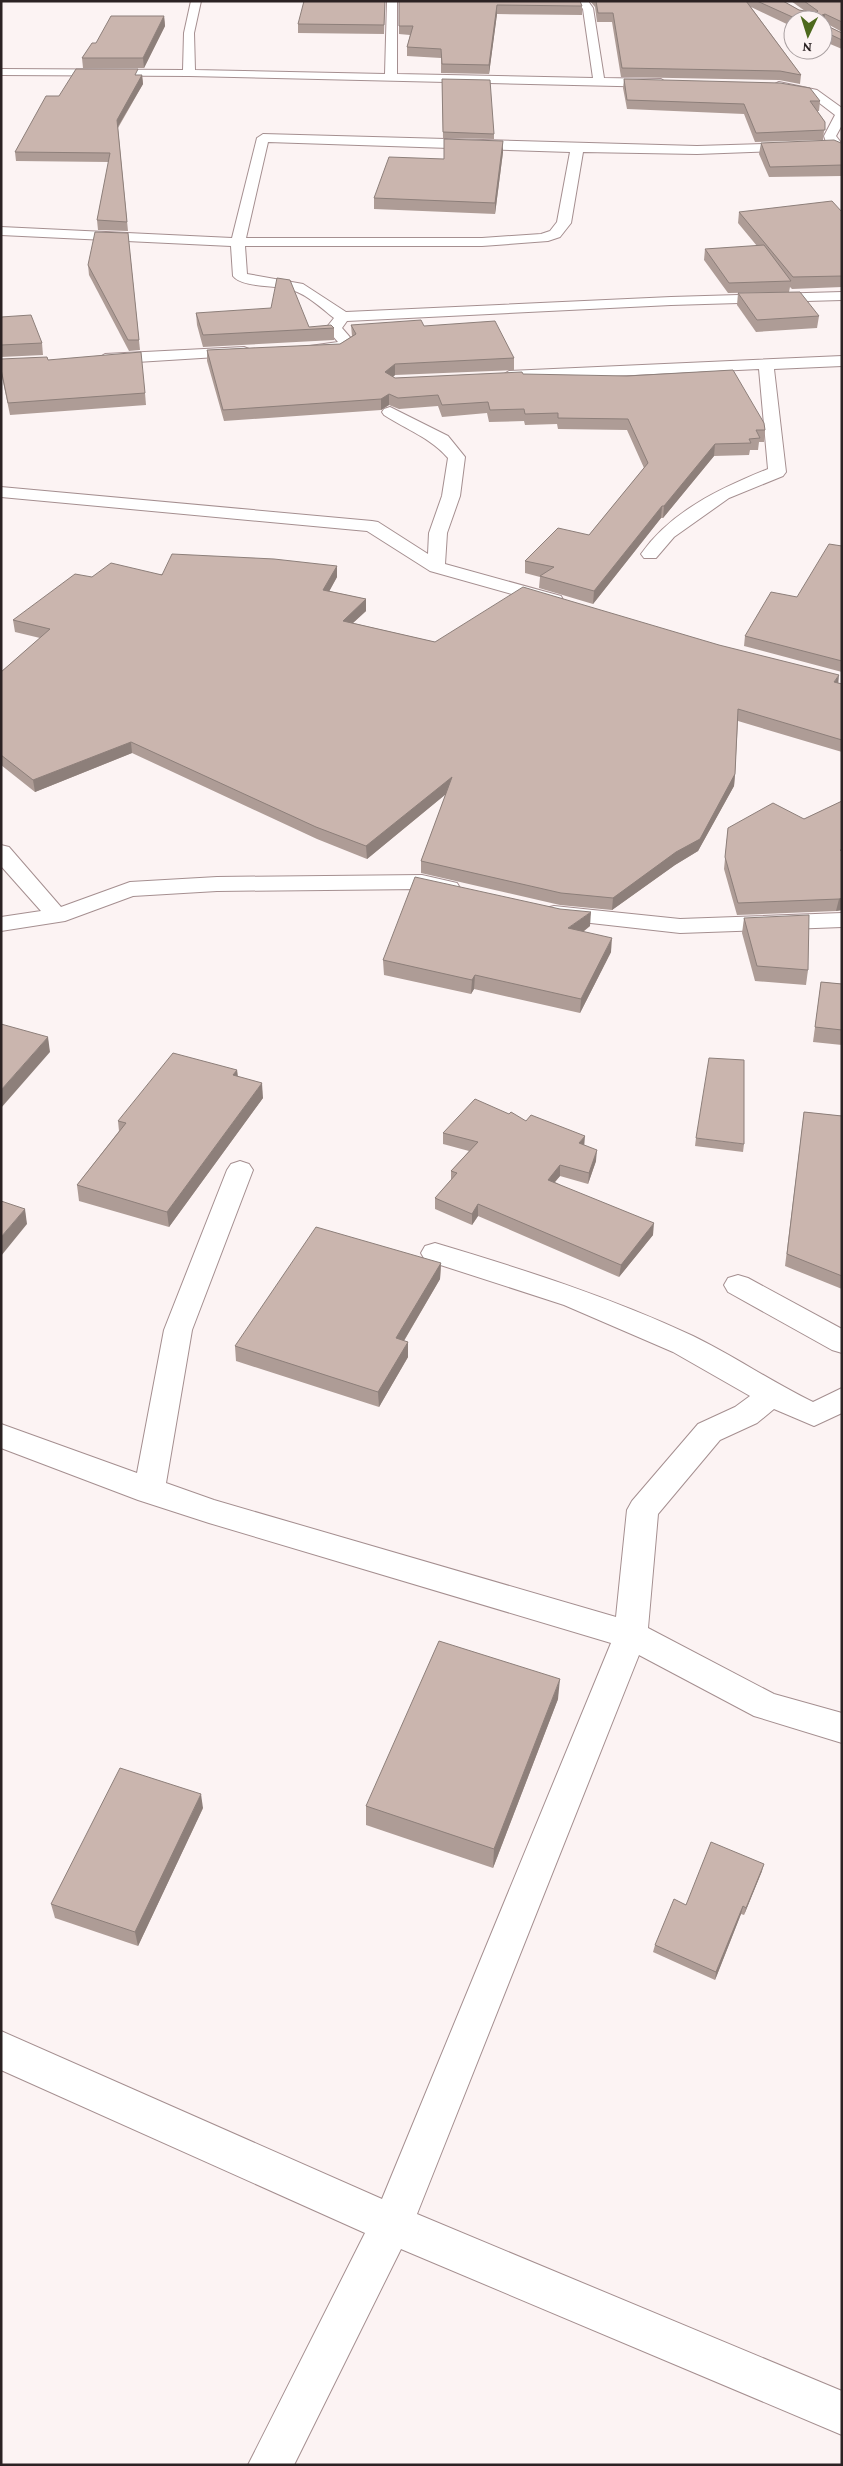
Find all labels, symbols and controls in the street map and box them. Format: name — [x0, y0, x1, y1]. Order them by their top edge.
north arrow — [783, 10, 833, 60]
text: N — [801, 40, 812, 56]

